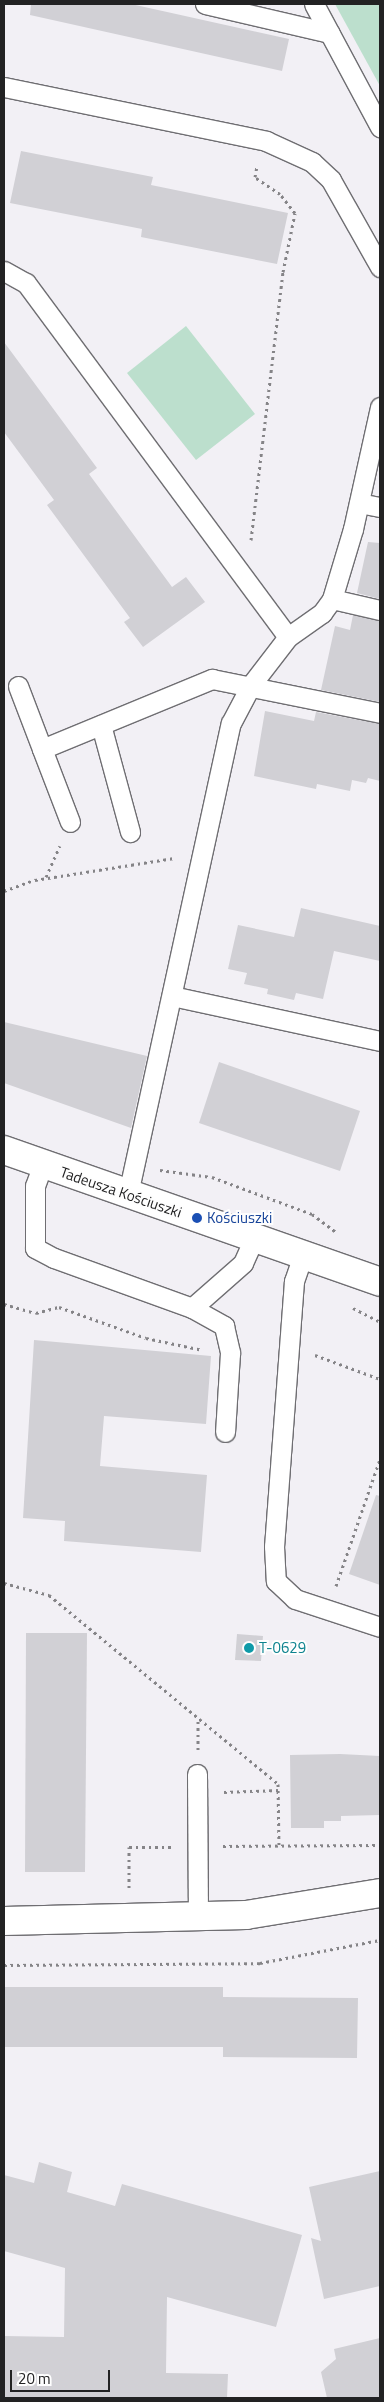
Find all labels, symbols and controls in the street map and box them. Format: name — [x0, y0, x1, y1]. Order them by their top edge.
street label: Tadeusza Kościuszki — [58, 1163, 184, 1221]
place label: Kościuszki — [207, 1209, 272, 1227]
marker: Kościuszki — [191, 1212, 203, 1224]
place label: T-0629 — [259, 1639, 306, 1657]
marker: T-0629 — [243, 1642, 255, 1654]
scale bar — [12, 2360, 112, 2392]
text: 20 m — [18, 2367, 51, 2390]

